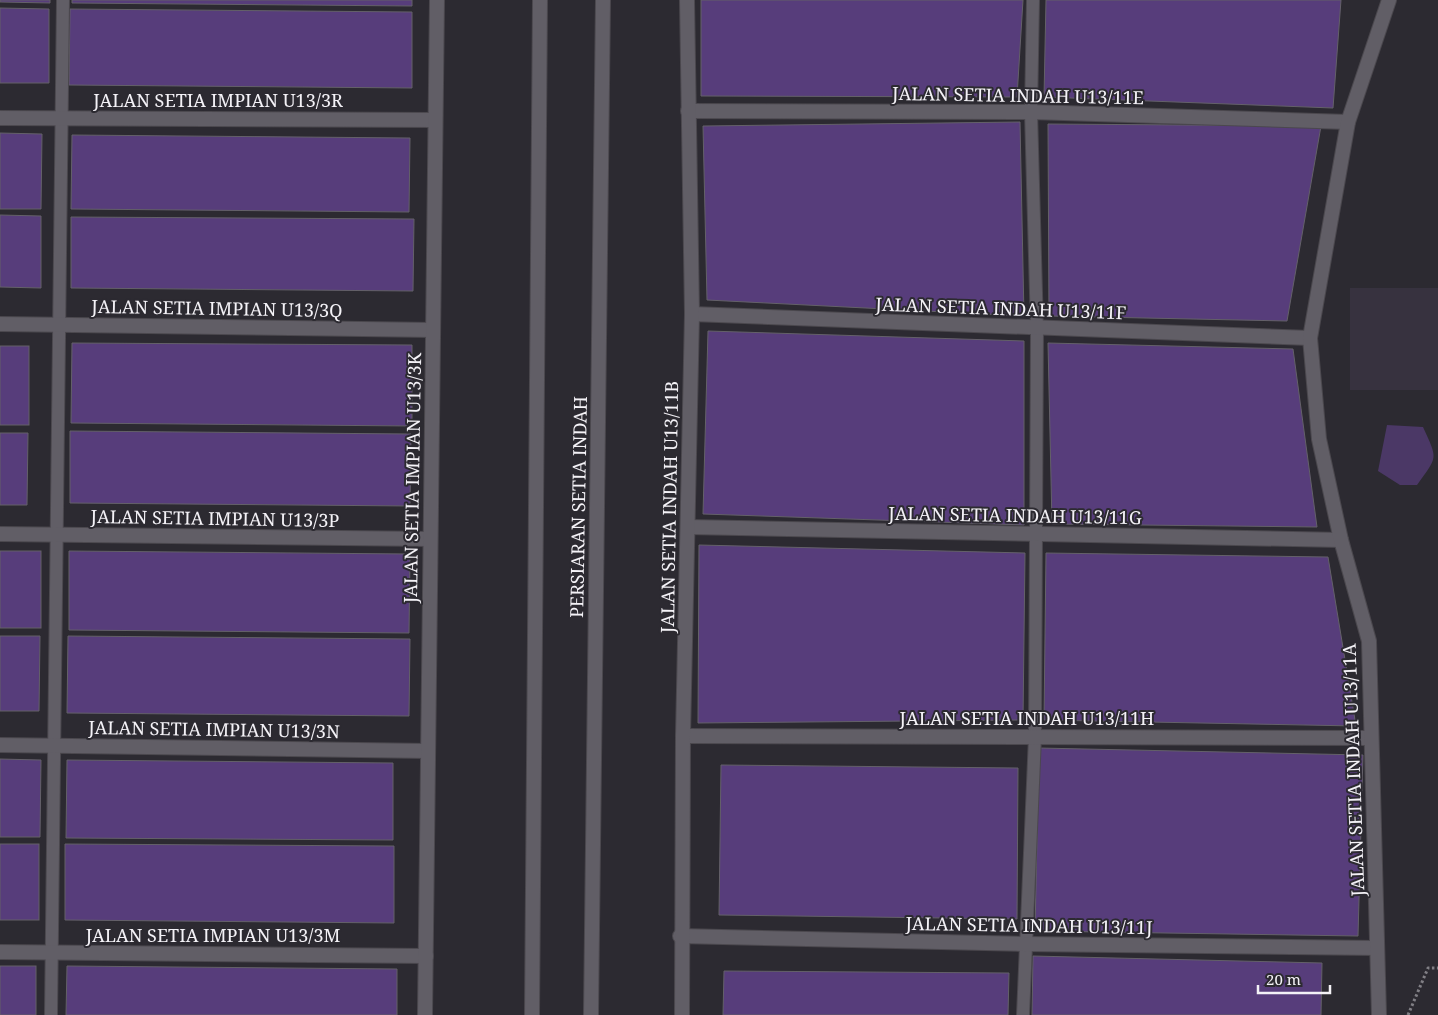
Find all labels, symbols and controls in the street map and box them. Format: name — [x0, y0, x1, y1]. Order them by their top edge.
street label: JALAN SETIA INDAH U13/11E — [891, 81, 1144, 109]
street label: JALAN SETIA IMPIAN U13/3R — [92, 88, 343, 112]
street label: JALAN SETIA INDAH U13/11F — [874, 292, 1127, 324]
street label: JALAN SETIA IMPIAN U13/3Q — [90, 294, 343, 322]
street label: JALAN SETIA IMPIAN U13/3K — [398, 352, 426, 604]
street label: JALAN SETIA INDAH U13/11B — [655, 381, 683, 634]
street label: PERSIARAN SETIA INDAH — [564, 396, 592, 618]
street label: JALAN SETIA INDAH U13/11G — [887, 501, 1142, 529]
street label: JALAN SETIA IMPIAN U13/3P — [89, 504, 340, 532]
street label: JALAN SETIA INDAH U13/11A — [1337, 643, 1369, 898]
street label: JALAN SETIA INDAH U13/11H — [899, 706, 1154, 730]
street label: JALAN SETIA IMPIAN U13/3N — [87, 715, 340, 743]
street label: JALAN SETIA INDAH U13/11J — [904, 911, 1153, 939]
street label: JALAN SETIA IMPIAN U13/3M — [85, 923, 340, 947]
scale bar — [1258, 962, 1330, 994]
text: 20 m — [1266, 969, 1301, 989]

